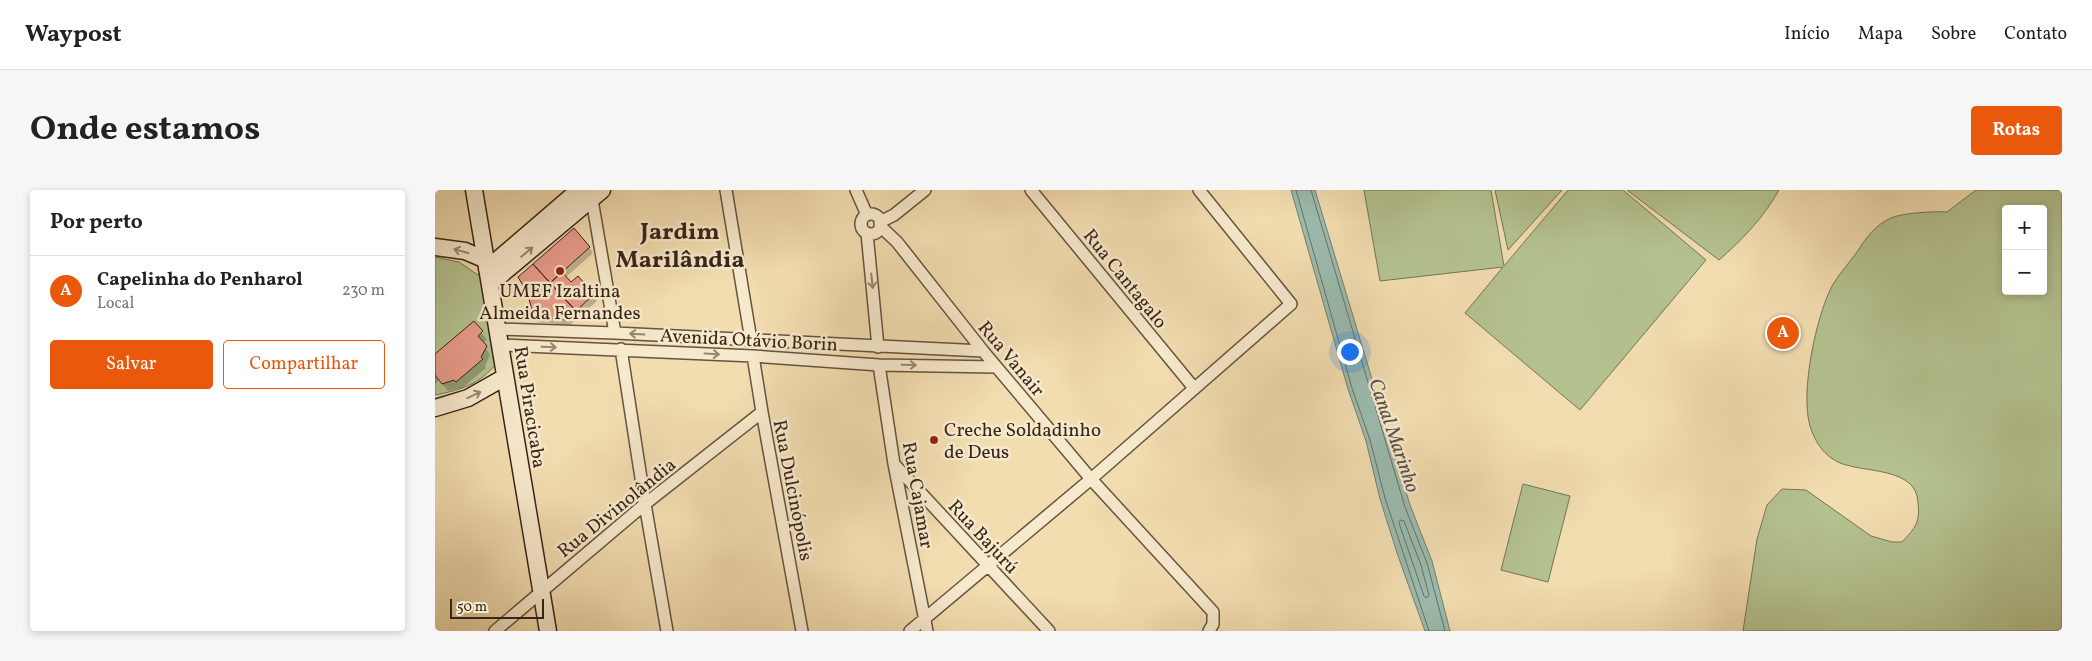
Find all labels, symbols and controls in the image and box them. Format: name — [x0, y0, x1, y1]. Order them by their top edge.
text: Waypost — [25, 18, 122, 52]
text: Início — [1784, 22, 1830, 47]
text: Mapa — [1858, 22, 1903, 47]
text: Sobre — [1931, 22, 1976, 47]
text: Contato — [2004, 22, 2067, 47]
text: Onde estamos — [30, 106, 260, 154]
button: Rotas — [1971, 106, 2062, 155]
map controls — [2002, 205, 2047, 295]
button: + — [2002, 205, 2047, 250]
text: Por perto — [50, 208, 143, 237]
district label: Jardim Marilândia — [615, 216, 745, 278]
street label: Rua Cantagalo — [1076, 224, 1173, 335]
one-way arrow — [454, 245, 470, 255]
one-way arrow — [521, 247, 534, 258]
button: − — [2002, 250, 2047, 295]
marker: UMEF Izaltina Almeida Fernandes — [554, 265, 566, 277]
text: Capelinha do Penharol — [97, 267, 303, 293]
one-way arrow — [867, 273, 876, 289]
place label: UMEF Izaltina Almeida Fernandes — [479, 279, 641, 327]
text: A — [60, 280, 72, 302]
text: 230 m — [342, 280, 385, 302]
text: Local — [97, 293, 134, 315]
pin: A — [1767, 314, 1799, 352]
street label: Rua Vanair — [971, 316, 1050, 403]
street label: Avenida Otávio Borin — [659, 323, 839, 359]
one-way arrow — [629, 329, 645, 338]
your location — [1337, 339, 1363, 365]
button: Salvar — [50, 340, 213, 389]
button: Compartilhar — [223, 340, 385, 389]
one-way arrow — [541, 342, 557, 351]
street label: Rua Piracicaba — [507, 344, 551, 470]
one-way arrow — [703, 349, 719, 359]
one-way arrow — [901, 361, 917, 370]
water label: Canal Marinho — [1360, 375, 1426, 497]
one-way arrow — [466, 390, 481, 399]
street label: Rua Dulcinópolis — [766, 418, 818, 563]
place label: Creche Soldadinho de Deus — [944, 418, 1101, 466]
marker: Creche Soldadinho de Deus — [928, 434, 940, 446]
street label: Rua Cajamar — [895, 440, 939, 551]
street label: Rua Divinolândia — [552, 453, 682, 565]
street label: Rua Bajurú — [941, 494, 1024, 580]
scale bar — [450, 596, 544, 619]
text: 50 m — [457, 598, 487, 617]

